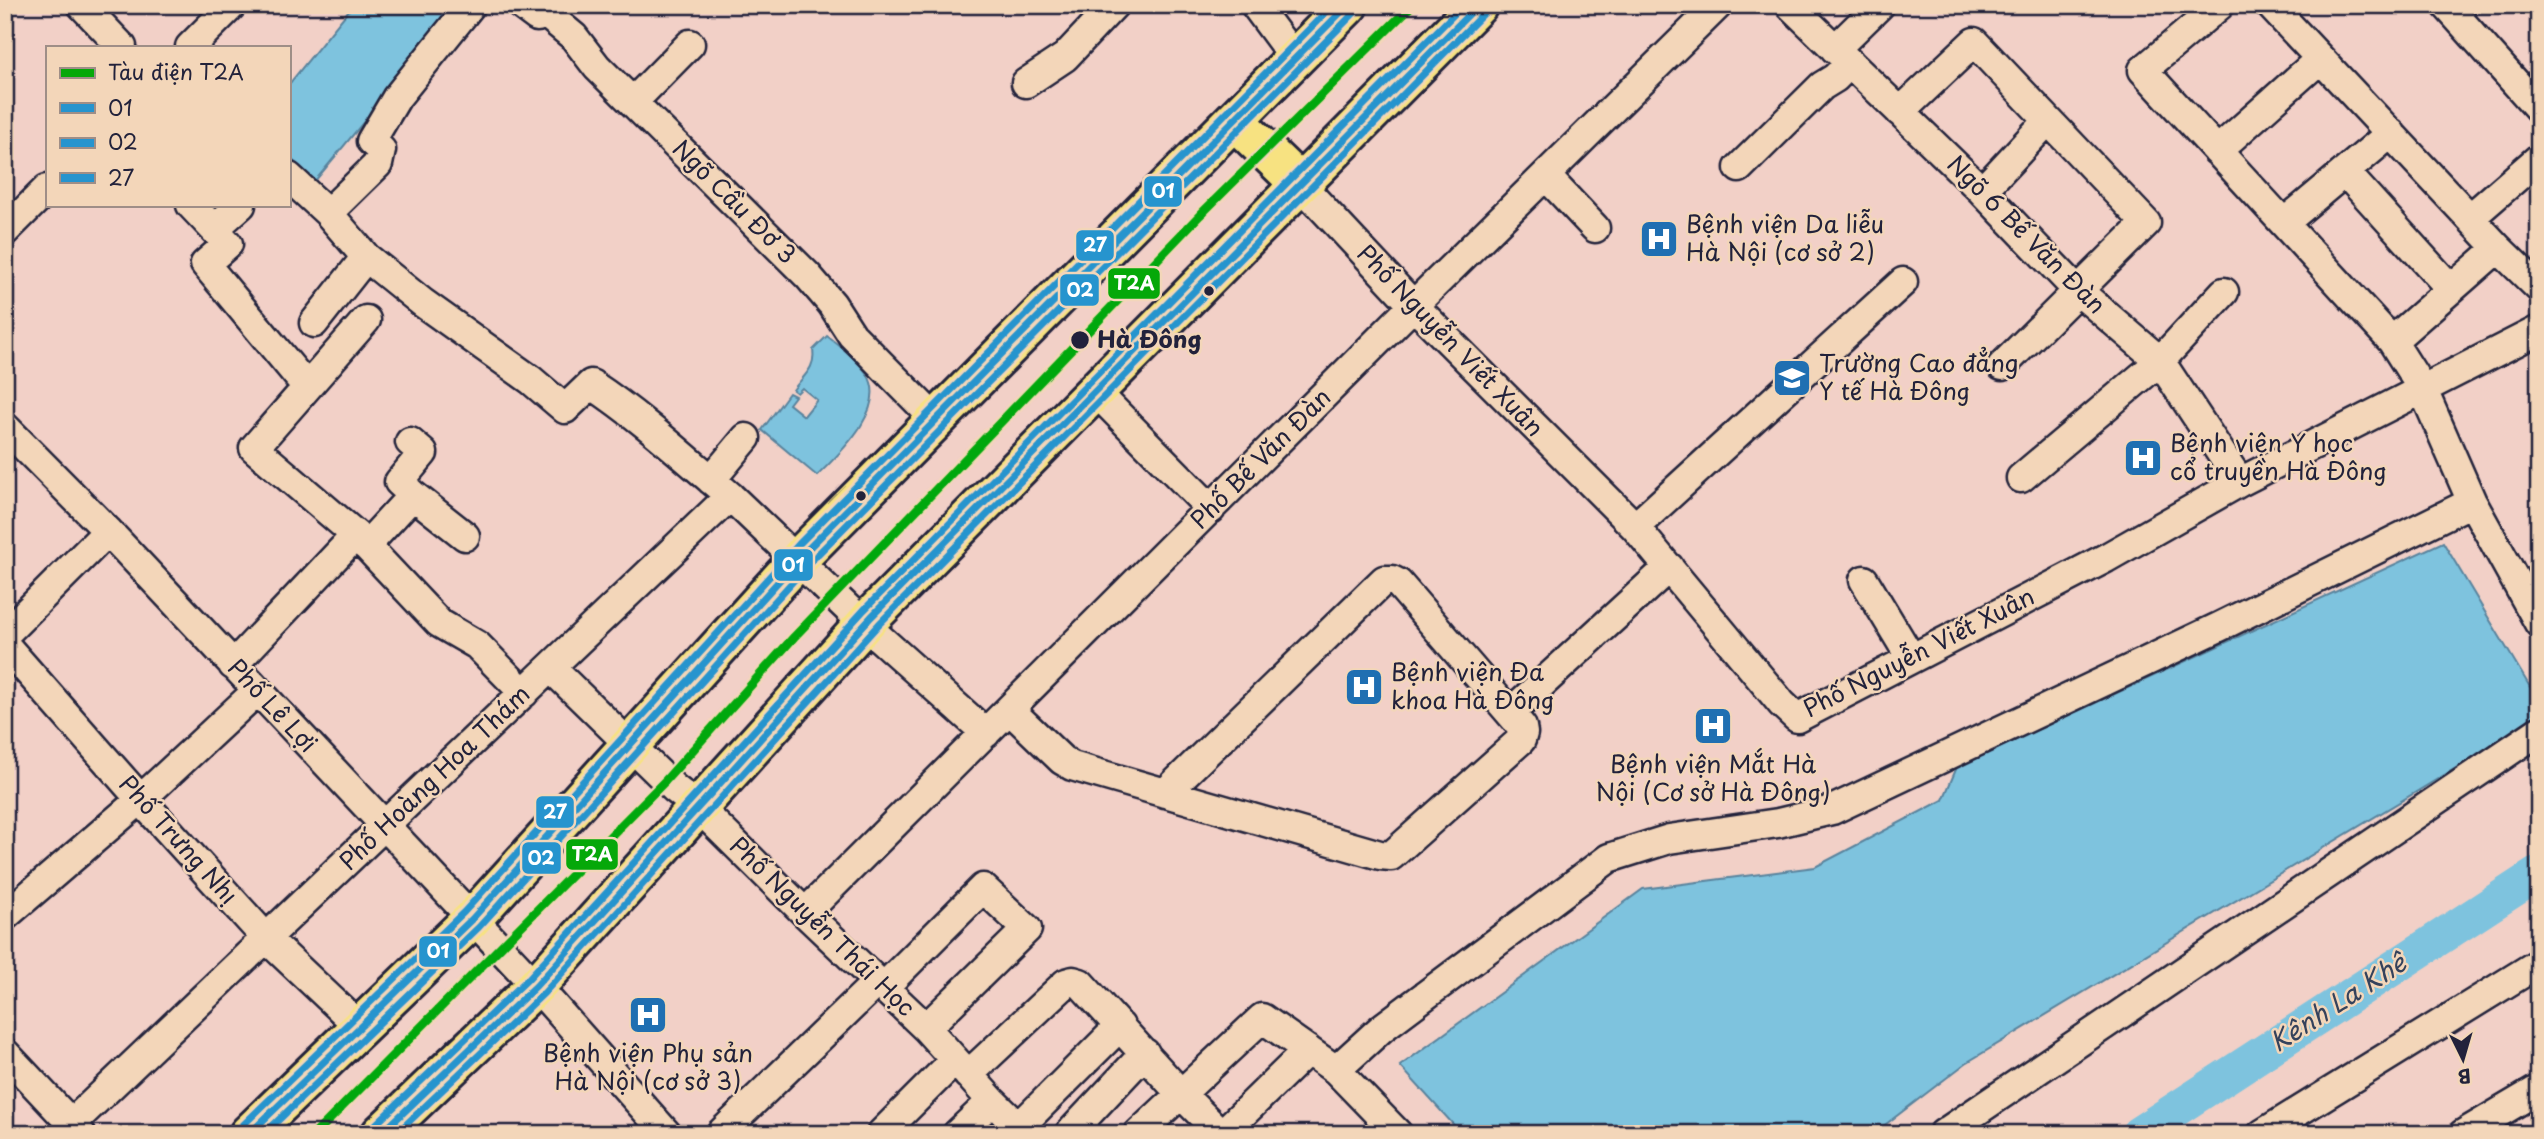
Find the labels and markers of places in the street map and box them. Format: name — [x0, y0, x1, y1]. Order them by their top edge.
place label: Bệnh viện Da liễu Hà Nội (cơ sở 2) — [1686, 205, 1884, 269]
hospital icon: Bệnh viện Da liễu Hà Nội (cơ sở 2) — [1638, 218, 1680, 260]
unlabelled marker — [1202, 284, 1216, 298]
place label: Hà Đông — [1097, 320, 1202, 356]
marker: Hà Đông — [1069, 329, 1091, 351]
place label: Trường Cao đẳng Y tế Hà Đông — [1819, 344, 2019, 408]
school or university icon: Trường Cao đẳng Y tế Hà Đông — [1771, 357, 1813, 399]
place label: Bệnh viện Y học cổ truyền Hà Đông — [2170, 424, 2387, 488]
hospital icon: Bệnh viện Y học cổ truyền Hà Đông — [2122, 437, 2164, 479]
unlabelled marker — [854, 489, 868, 503]
place label: Bệnh viện Đa khoa Hà Đông — [1391, 653, 1555, 717]
hospital icon: Bệnh viện Đa khoa Hà Đông — [1343, 666, 1385, 708]
hospital icon: Bệnh viện Mắt Hà Nội (Cơ sở Hà Đông) — [1692, 705, 1734, 747]
place label: Bệnh viện Mắt Hà Nội (Cơ sở Hà Đông) — [1595, 745, 1831, 809]
hospital icon: Bệnh viện Phụ sản Hà Nội (cơ sở 3) — [627, 994, 669, 1036]
place label: Bệnh viện Phụ sản Hà Nội (cơ sở 3) — [543, 1034, 753, 1098]

